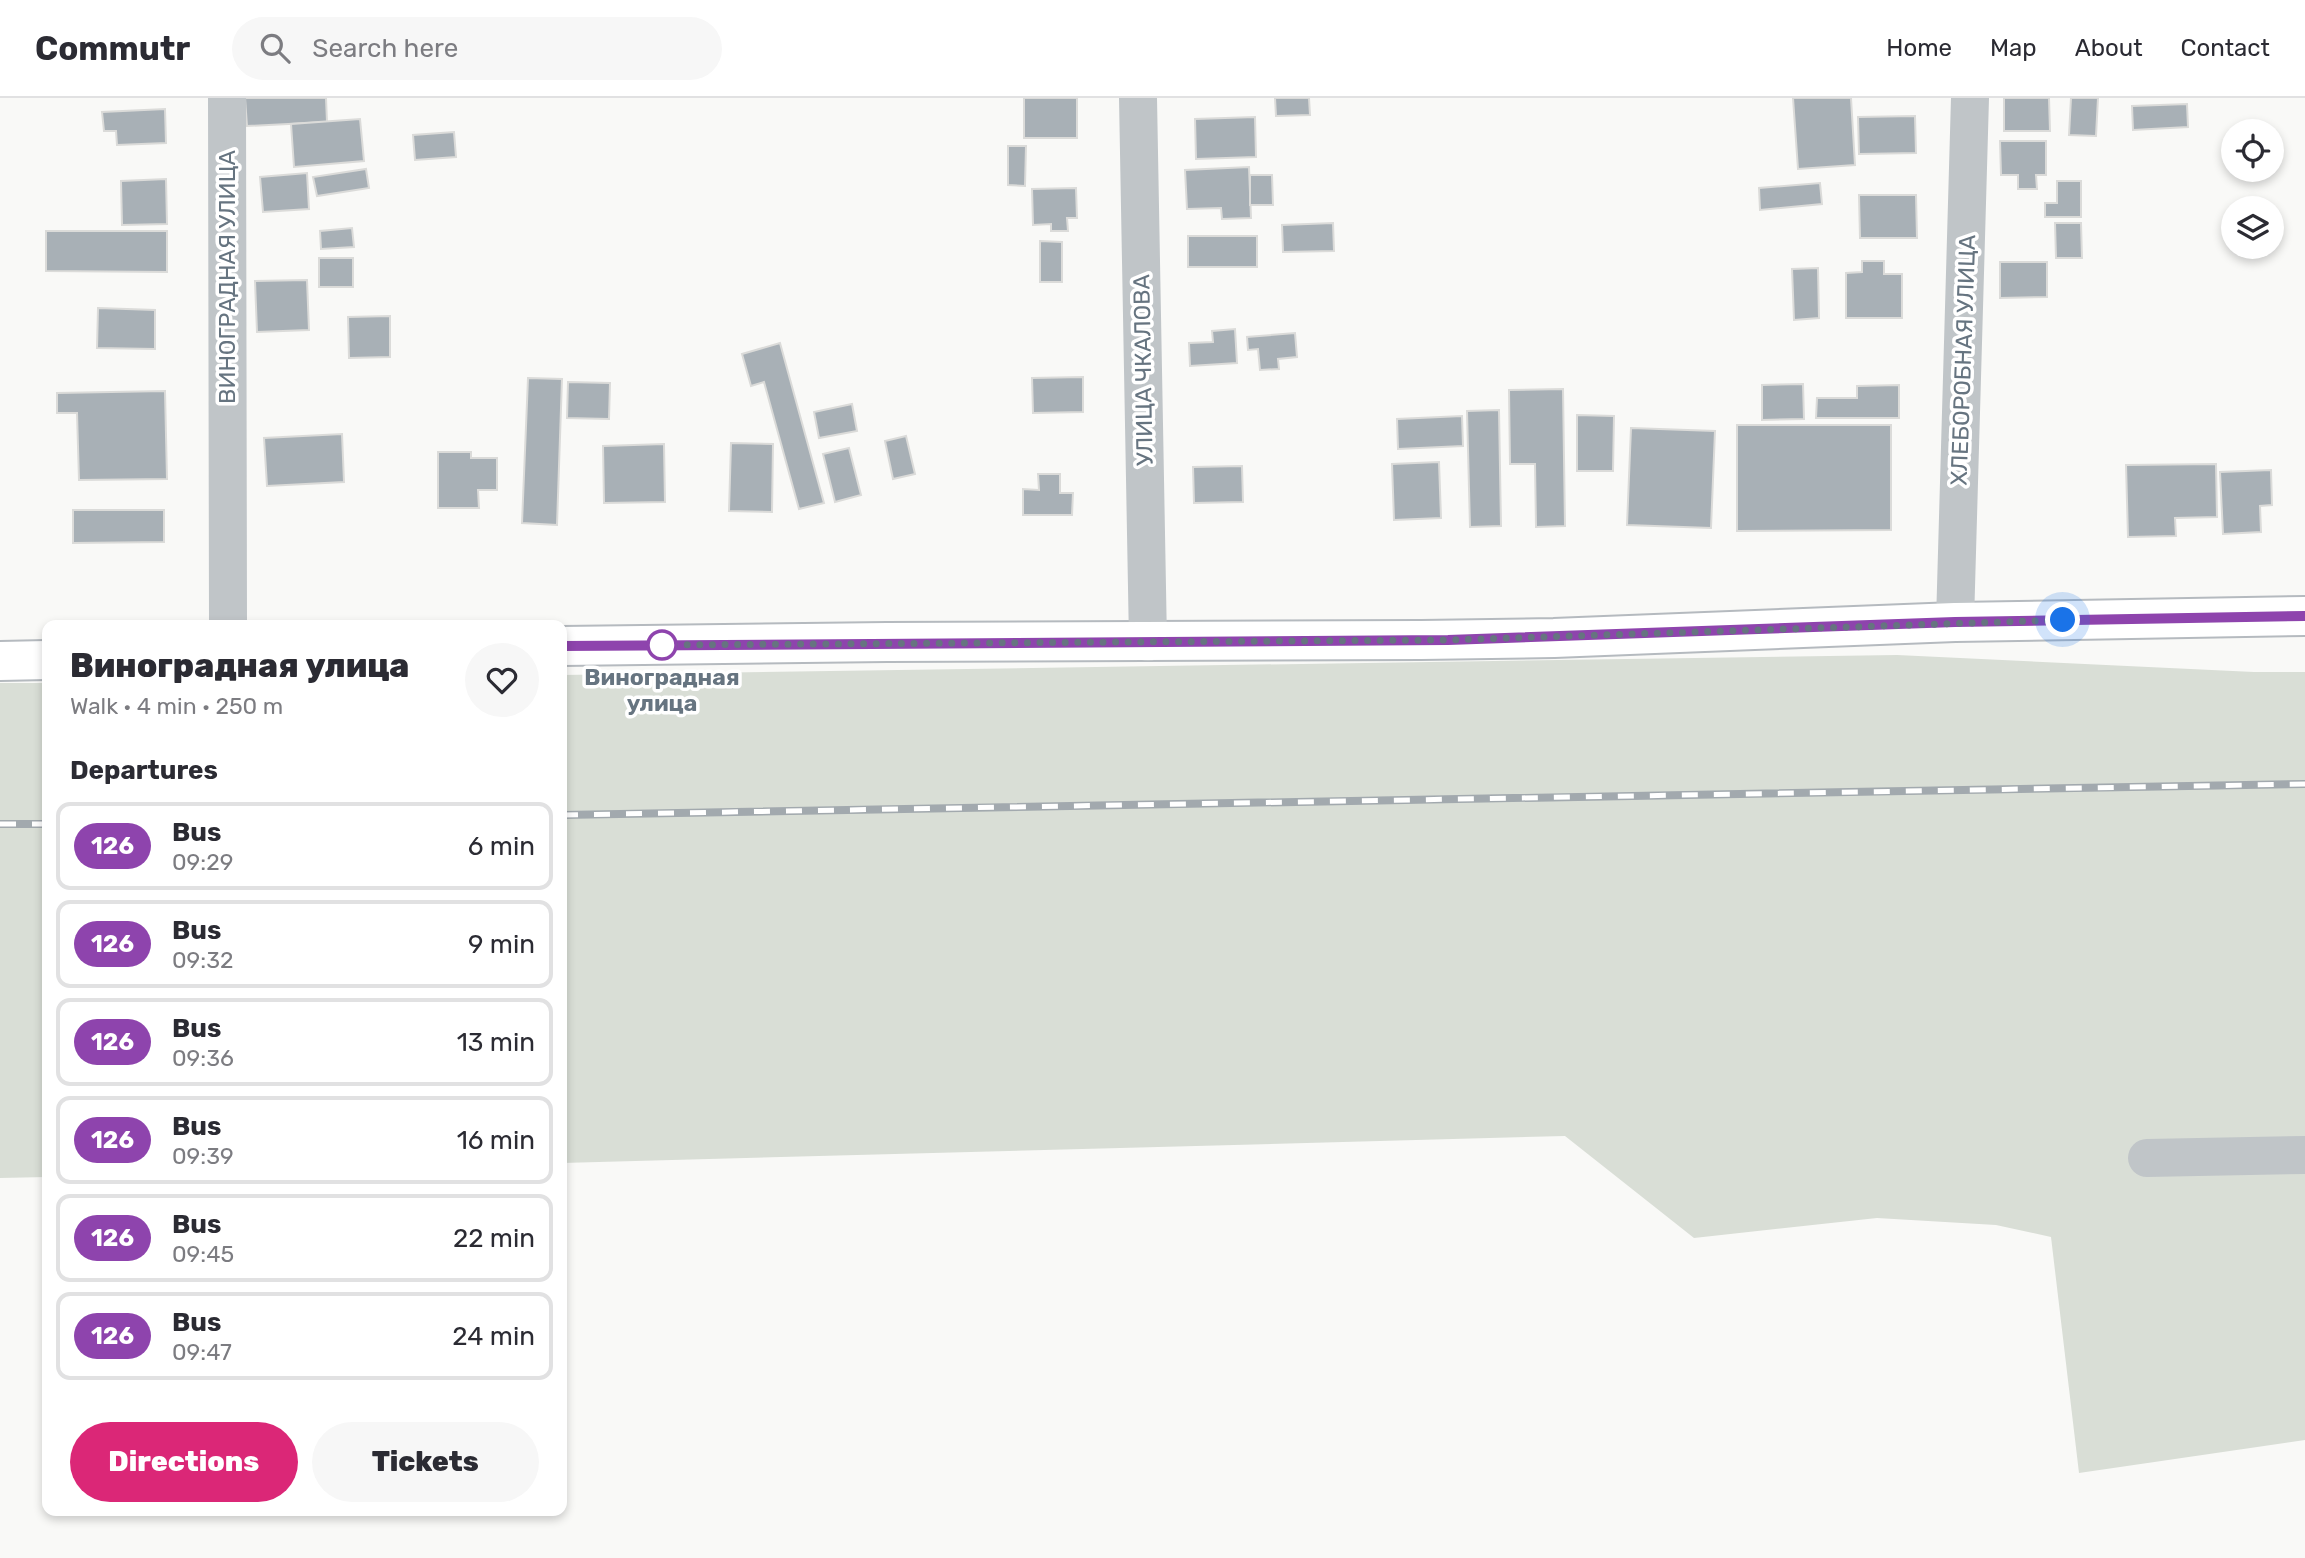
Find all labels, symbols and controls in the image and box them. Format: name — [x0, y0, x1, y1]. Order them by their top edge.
search box — [232, 17, 722, 80]
text: Commutr — [35, 29, 190, 68]
icon: search — [256, 29, 294, 67]
text: Search here — [312, 33, 458, 64]
text: Home — [1886, 34, 1952, 62]
text: Map — [1990, 34, 2037, 62]
text: About — [2075, 34, 2143, 62]
text: Contact — [2181, 34, 2270, 62]
map controls — [2221, 119, 2284, 259]
button: locate — [2221, 119, 2284, 182]
street label: ВИНОГРАДНАЯ УЛИЦА — [213, 150, 241, 404]
button: layers — [2221, 196, 2284, 259]
street label: ХЛЕБОРОБНАЯ УЛИЦА — [1945, 234, 1981, 486]
street label: УЛИЦА ЧКАЛОВА — [1127, 274, 1159, 466]
your location — [2045, 602, 2080, 637]
marker: Виноградная улица — [647, 630, 677, 660]
button: heart — [465, 643, 539, 717]
text: Виноградная улица — [70, 646, 409, 685]
place label: Виноградная улица — [584, 663, 740, 717]
text: Walk · 4 min · 250 m — [70, 692, 283, 720]
text: Departures — [70, 755, 218, 786]
text: Bus — [172, 817, 221, 848]
text: 6 min — [468, 831, 535, 862]
text: 126 — [91, 832, 134, 860]
text: 09:29 — [172, 848, 233, 876]
text: Bus — [172, 915, 221, 946]
text: 9 min — [468, 929, 535, 960]
text: 126 — [91, 930, 134, 958]
text: 09:32 — [172, 946, 233, 974]
text: Bus — [172, 1013, 221, 1044]
text: 13 min — [457, 1027, 535, 1058]
text: 126 — [91, 1028, 134, 1056]
text: 09:36 — [172, 1044, 234, 1072]
text: Bus — [172, 1111, 221, 1142]
text: 16 min — [457, 1125, 535, 1156]
text: 126 — [91, 1126, 134, 1154]
text: 09:39 — [172, 1142, 234, 1170]
text: Bus — [172, 1209, 221, 1240]
text: 22 min — [453, 1223, 535, 1254]
text: 126 — [91, 1224, 134, 1252]
text: 09:45 — [172, 1240, 234, 1268]
text: Bus — [172, 1307, 221, 1338]
text: 24 min — [452, 1321, 535, 1352]
text: 126 — [91, 1322, 134, 1350]
text: 09:47 — [172, 1338, 232, 1366]
button: Directions — [70, 1422, 298, 1502]
button: Tickets — [312, 1422, 539, 1502]

